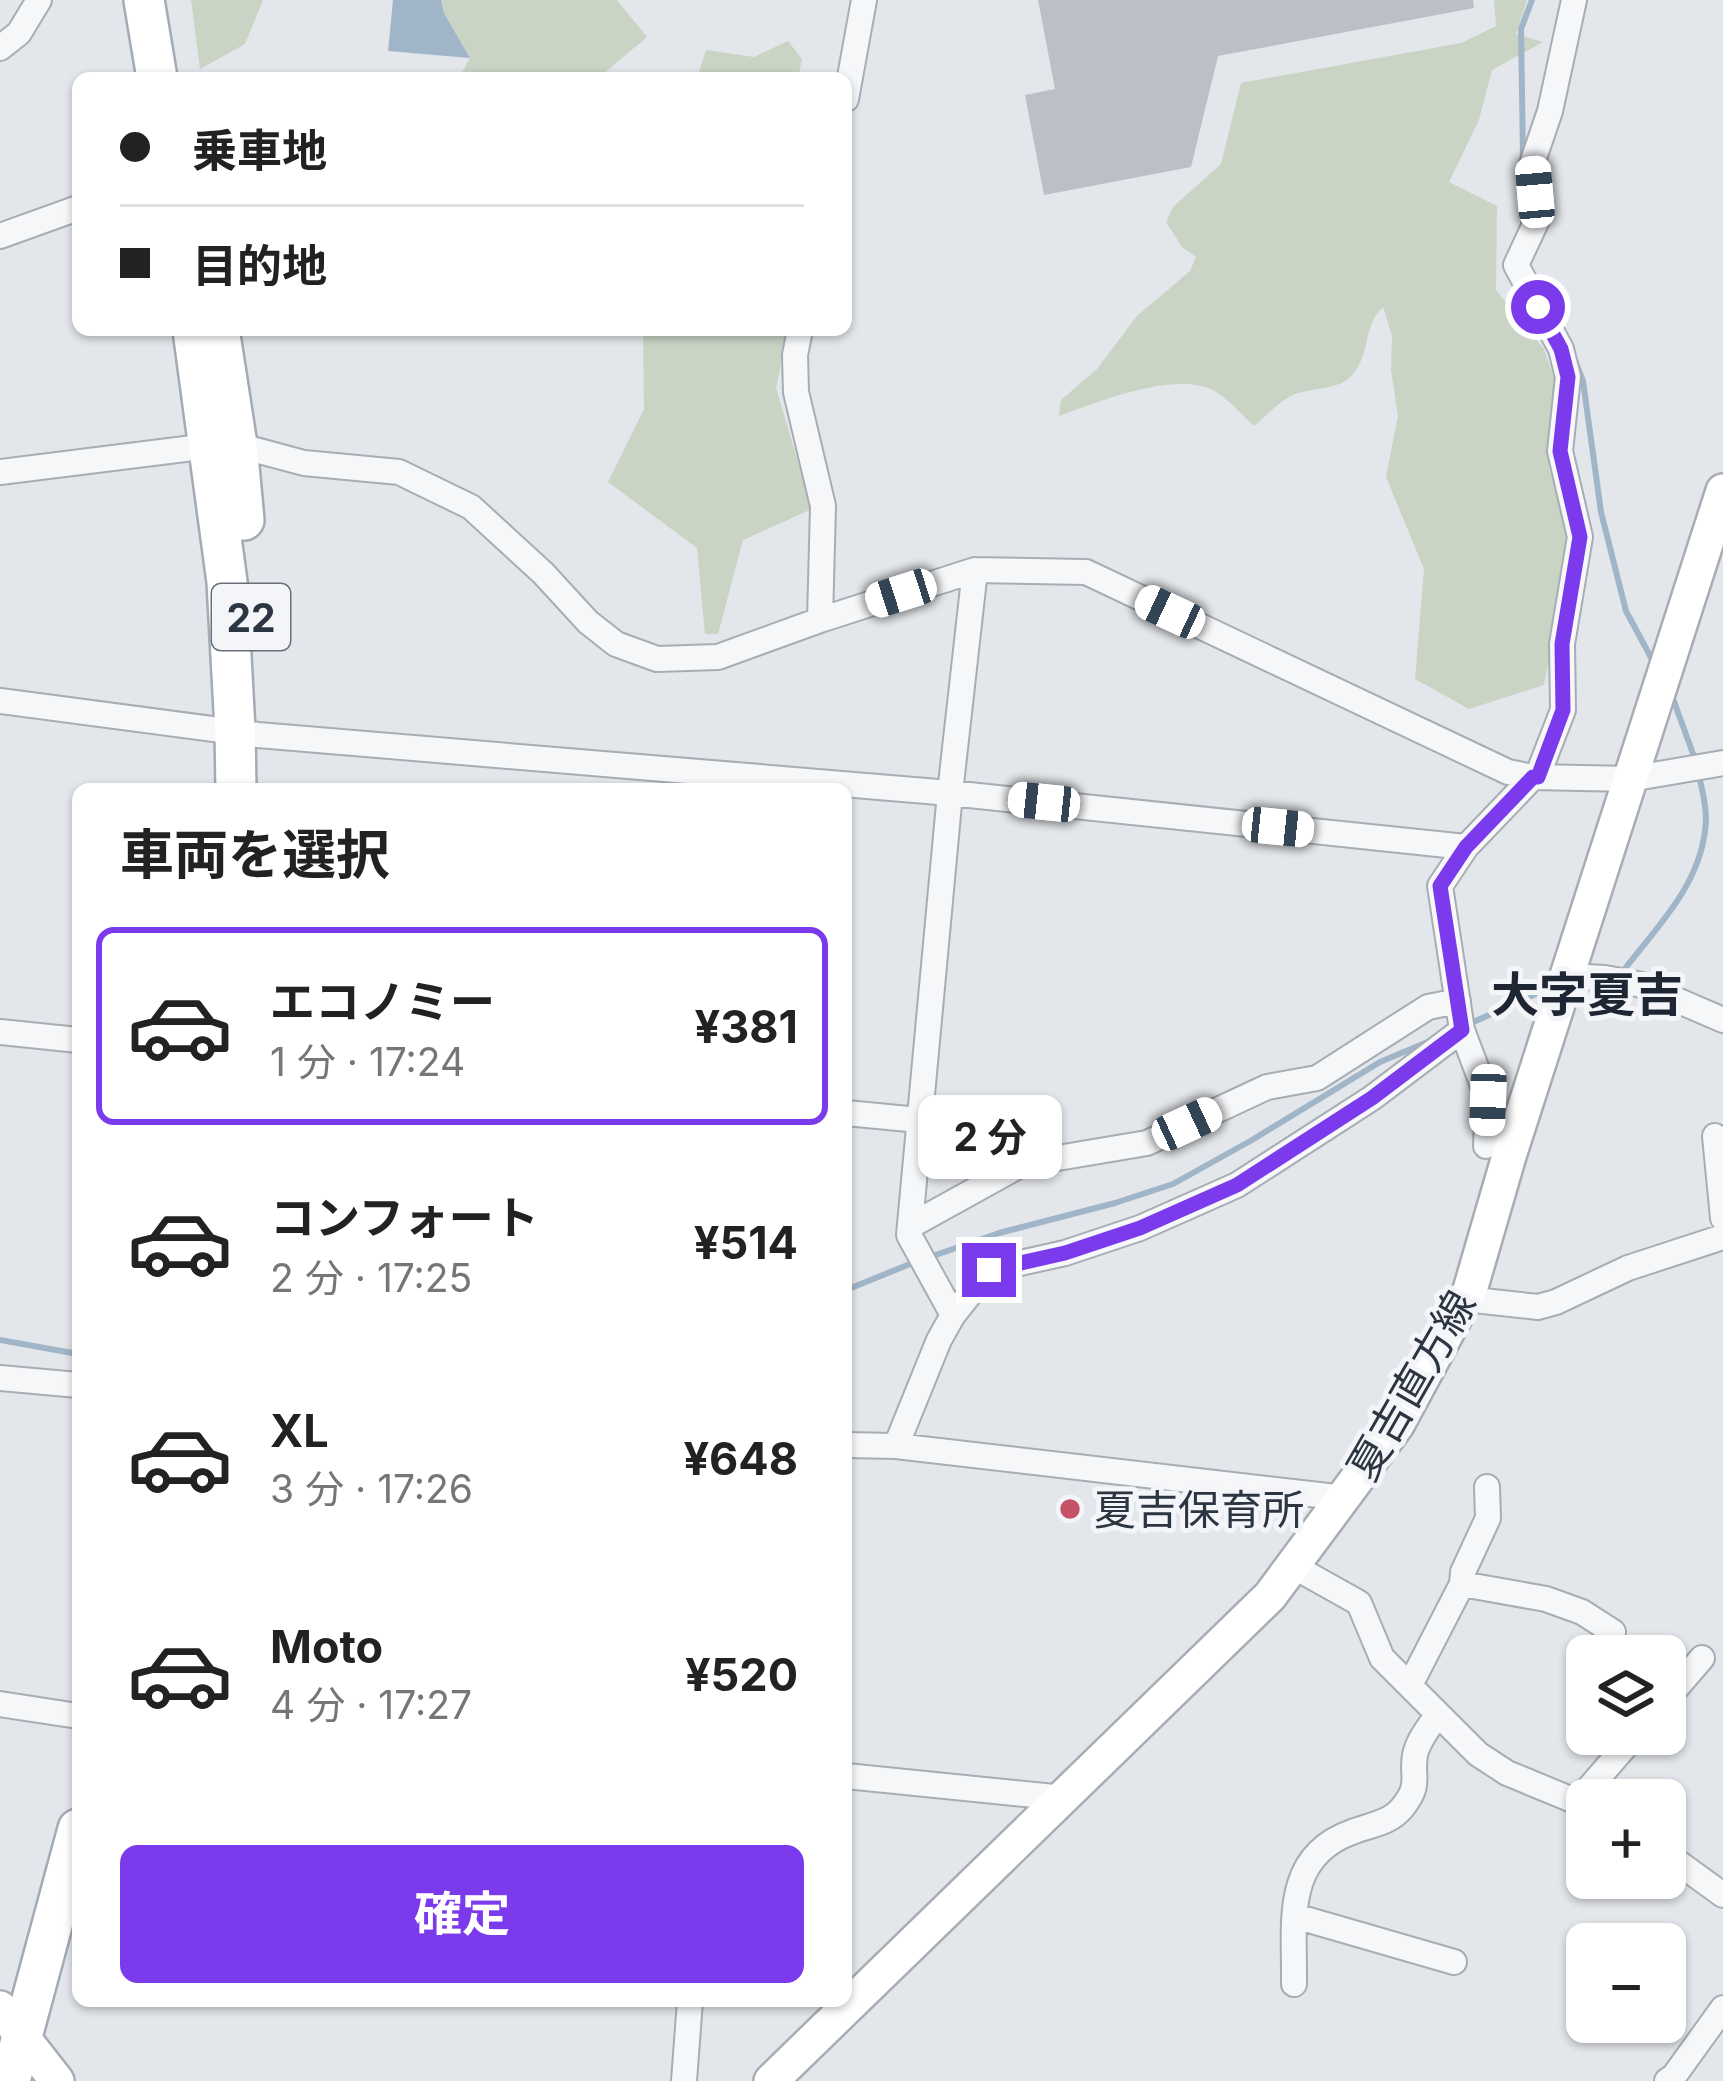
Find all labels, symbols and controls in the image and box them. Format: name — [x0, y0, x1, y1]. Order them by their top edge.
text: 乗車地 — [192, 123, 327, 178]
car — [1514, 155, 1556, 229]
text: 目的地 — [192, 238, 327, 293]
route start — [1511, 280, 1565, 334]
car — [861, 565, 941, 621]
car — [1130, 580, 1210, 644]
road number: 22 — [212, 584, 290, 650]
car — [1006, 780, 1082, 824]
car — [1240, 805, 1316, 849]
text: 車両を選択 — [120, 822, 390, 887]
district label: 大字夏吉 — [1491, 965, 1683, 1024]
icon: car — [126, 972, 234, 1080]
text: エコノミー — [270, 974, 495, 1029]
text: ¥381 — [695, 999, 798, 1054]
text: 1 分 · 17:24 — [270, 1038, 465, 1085]
car — [1469, 1063, 1507, 1137]
car — [1147, 1092, 1227, 1156]
callout: 2 分 — [917, 1096, 1061, 1180]
text: 2 分 — [954, 1113, 1026, 1160]
icon: car — [126, 1188, 234, 1296]
text: コンフォート — [270, 1190, 539, 1245]
text: ¥514 — [694, 1215, 798, 1270]
route end — [962, 1243, 1016, 1297]
text: 2 分 · 17:25 — [270, 1254, 472, 1301]
street label: 夏吉直方線 — [1336, 1281, 1486, 1489]
text: XL — [270, 1403, 329, 1458]
icon: car — [126, 1404, 234, 1512]
text: ¥648 — [683, 1431, 798, 1486]
text: 3 分 · 17:26 — [270, 1465, 473, 1512]
place label: 夏吉保育所 — [1094, 1484, 1304, 1535]
marker: 夏吉保育所 — [1057, 1496, 1083, 1522]
text: Moto — [270, 1619, 383, 1674]
icon: car — [126, 1620, 234, 1728]
map controls — [1566, 1635, 1686, 2043]
button: layers — [1566, 1635, 1686, 1755]
text: ¥520 — [685, 1647, 798, 1702]
text: 4 分 · 17:27 — [270, 1681, 472, 1728]
button: + — [1566, 1779, 1686, 1899]
button: 確定 — [120, 1845, 804, 1983]
button: − — [1566, 1923, 1686, 2043]

